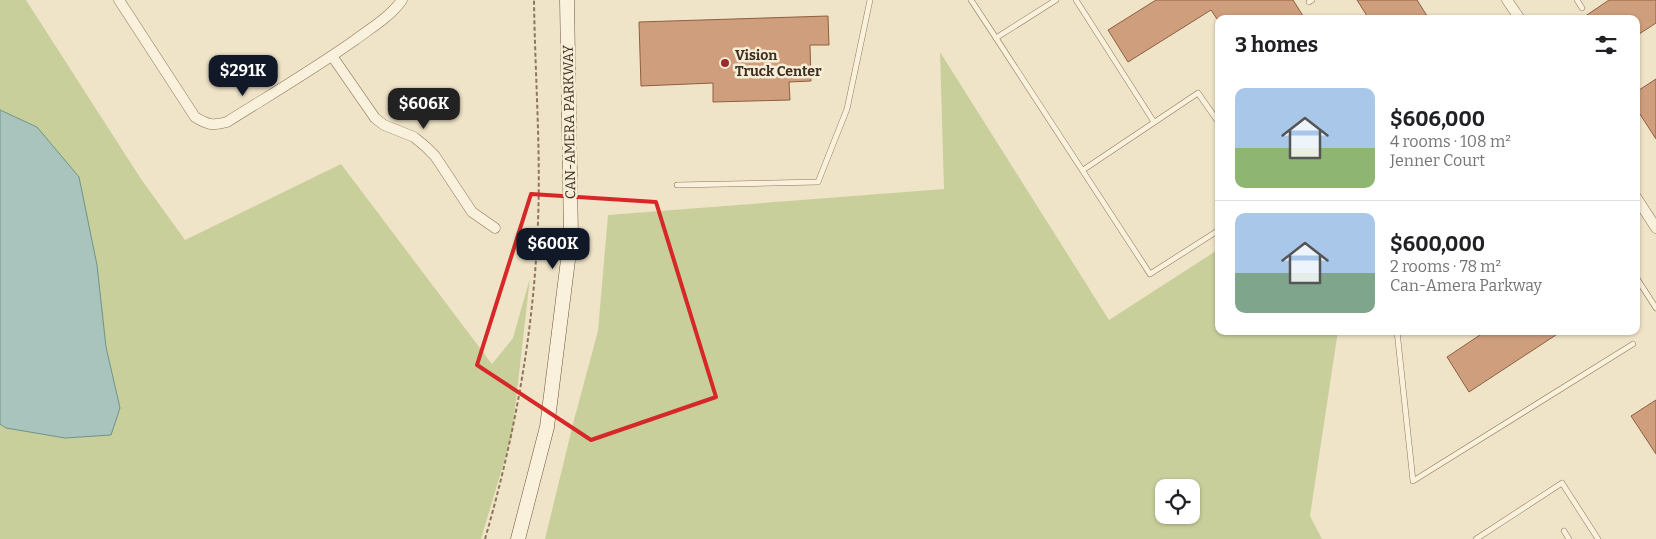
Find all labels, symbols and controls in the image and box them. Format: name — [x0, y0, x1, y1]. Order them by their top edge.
icon: filters — [1592, 31, 1620, 59]
text: 3 homes — [1235, 32, 1318, 58]
street label: CAN-AMERA PARKWAY — [560, 45, 579, 199]
place label: Vision Truck Center — [735, 47, 822, 80]
pin: $291K — [208, 54, 278, 97]
marker: Vision Truck Center — [719, 57, 731, 69]
text: $291K — [220, 61, 266, 80]
pin: $606K — [389, 88, 459, 130]
text: $606K — [399, 94, 449, 113]
text: $606,000 — [1390, 106, 1485, 132]
icon: home — [1275, 108, 1335, 168]
text: 4 rooms · 108 m² — [1390, 132, 1511, 151]
text: Jenner Court — [1390, 151, 1485, 170]
pin: $600K — [518, 228, 588, 270]
text: $600,000 — [1390, 231, 1485, 257]
icon: home — [1275, 233, 1335, 293]
text: $600K — [528, 234, 578, 253]
text: 2 rooms · 78 m² — [1390, 257, 1501, 276]
text: Can-Amera Parkway — [1390, 276, 1542, 295]
map controls — [1155, 479, 1200, 524]
button: locate — [1155, 479, 1200, 524]

